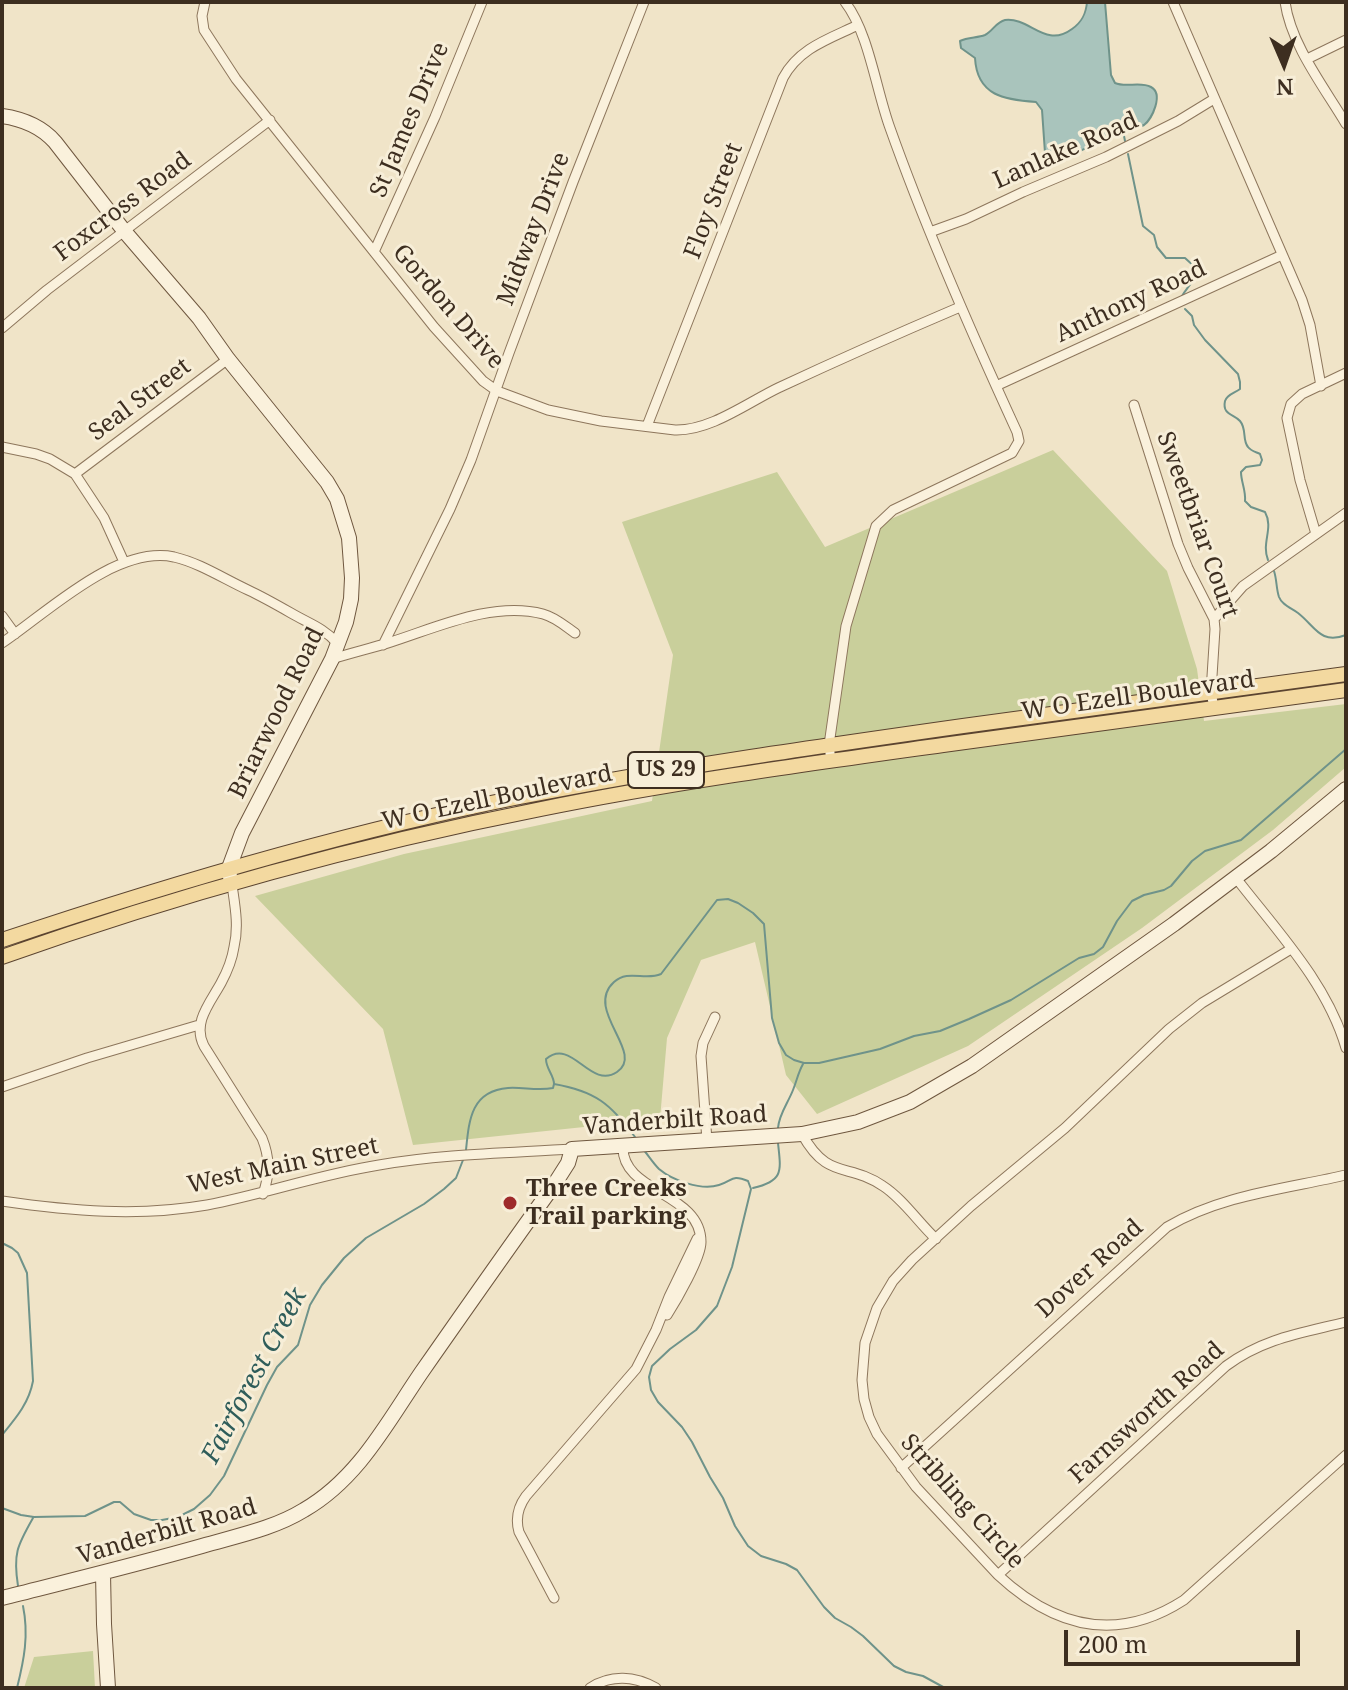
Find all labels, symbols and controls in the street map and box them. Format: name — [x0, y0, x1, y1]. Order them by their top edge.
north arrow — [1244, 24, 1324, 104]
street label: St James Drive — [364, 38, 456, 202]
text: N — [1276, 73, 1294, 103]
street label: Lanlake Road — [989, 106, 1143, 196]
street label: Floy Street — [679, 139, 749, 263]
street label: Foxcross Road — [49, 146, 197, 268]
street label: Midway Drive — [492, 148, 576, 310]
street label: Gordon Drive — [386, 239, 510, 375]
street label: Anthony Road — [1051, 255, 1211, 349]
street label: Seal Street — [83, 352, 197, 448]
street label: Sweetbriar Court — [1150, 428, 1244, 622]
street label: Briarwood Road — [223, 623, 331, 803]
street label: W O Ezell Boulevard — [1020, 665, 1256, 727]
road number: US 29 — [628, 752, 704, 788]
street label: W O Ezell Boulevard — [379, 759, 615, 837]
street label: Vanderbilt Road — [582, 1100, 768, 1142]
street label: West Main Street — [185, 1132, 381, 1200]
place label: Three Creeks Trail parking — [526, 1175, 687, 1231]
marker: Three Creeks Trail parking — [501, 1194, 519, 1212]
street label: Dover Road — [1031, 1214, 1149, 1324]
water label: Fairforest Creek — [196, 1283, 314, 1469]
street label: Farnsworth Road — [1064, 1336, 1230, 1490]
street label: Stribling Circle — [894, 1429, 1030, 1575]
street label: Vanderbilt Road — [74, 1493, 260, 1571]
scale bar — [1068, 1614, 1304, 1664]
text: 200 m — [1078, 1627, 1147, 1660]

